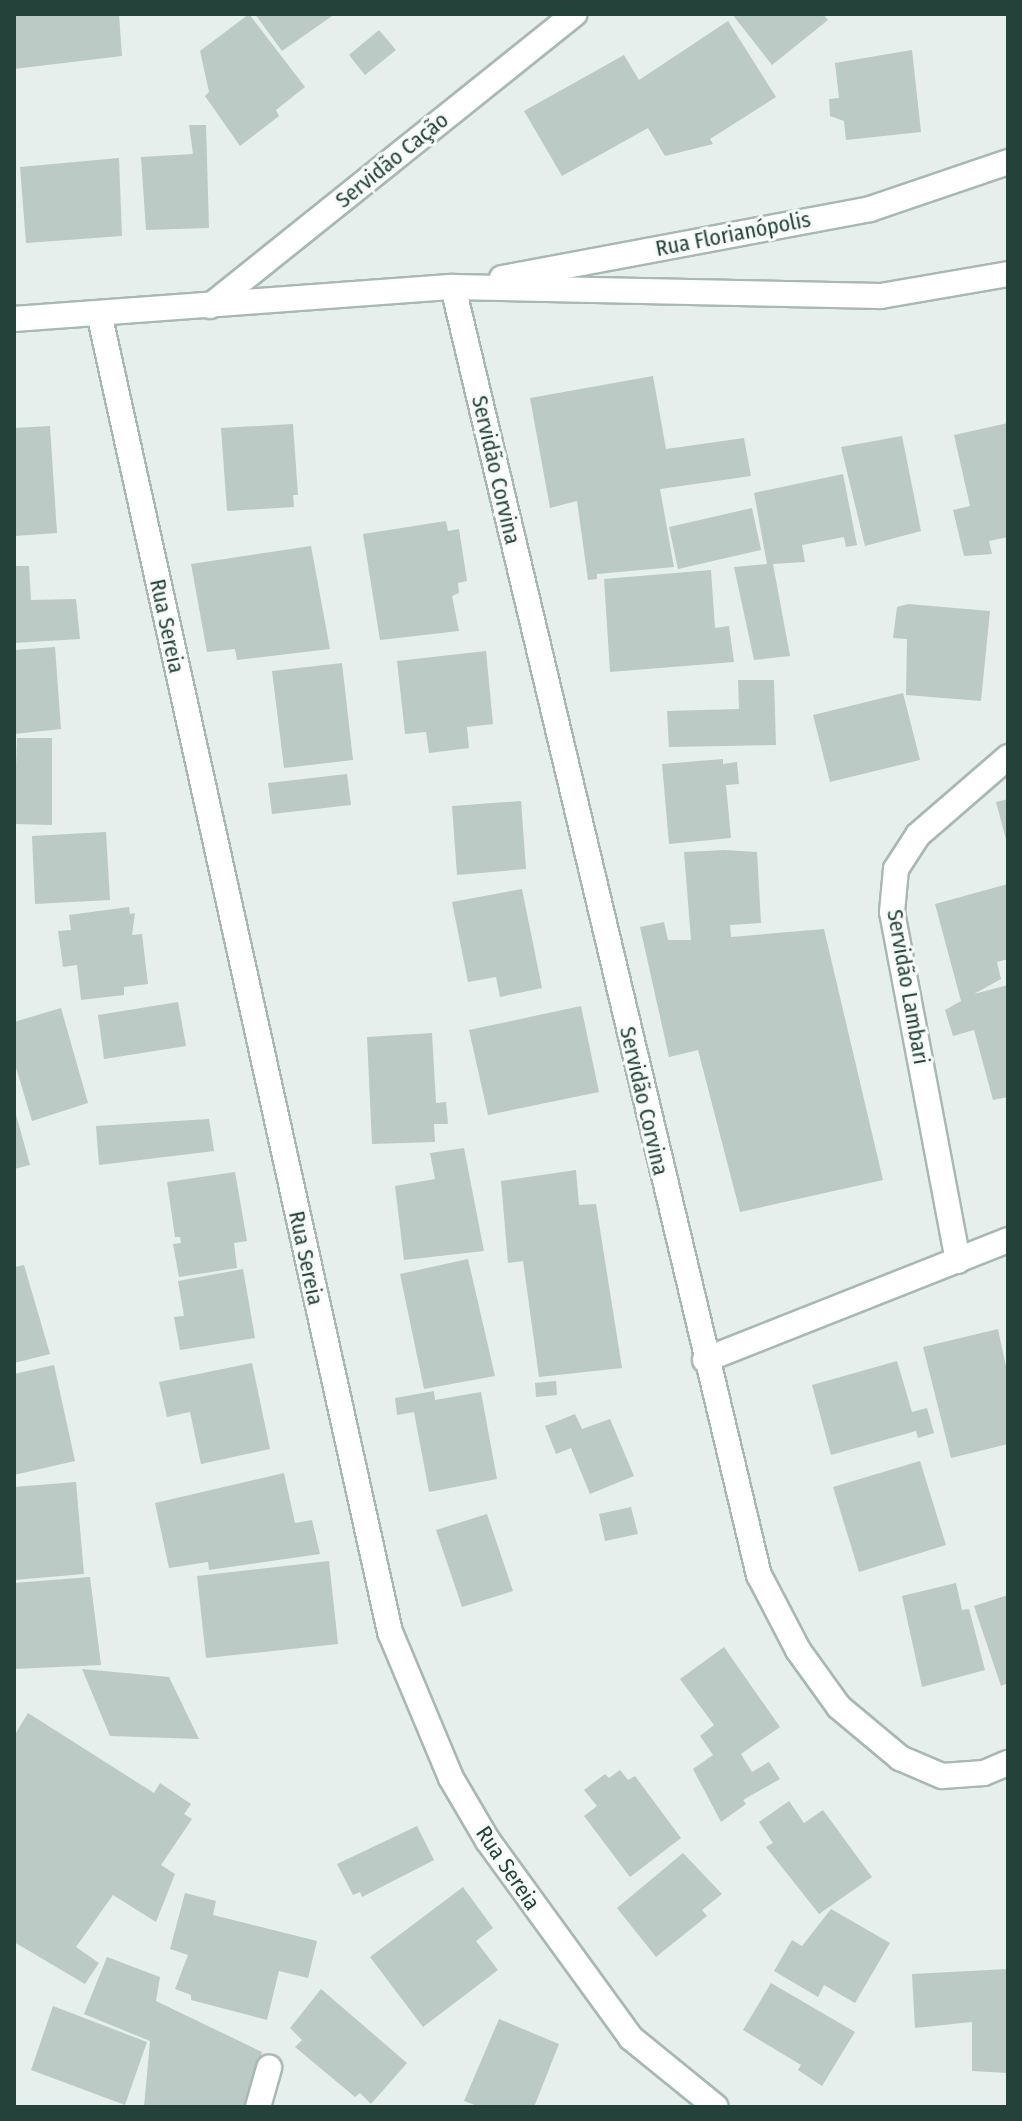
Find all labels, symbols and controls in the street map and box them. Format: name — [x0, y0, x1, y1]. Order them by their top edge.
street label: Servidão Cação — [330, 107, 454, 213]
street label: Rua Florianópolis — [653, 206, 813, 262]
street label: Servidão Corvina — [466, 393, 526, 547]
street label: Rua Sereia — [144, 577, 190, 675]
street label: Servidão Lambari — [881, 907, 935, 1067]
street label: Servidão Corvina — [614, 1024, 674, 1178]
street label: Rua Sereia — [283, 1209, 329, 1307]
street label: Rua Sereia — [470, 1821, 546, 1915]

